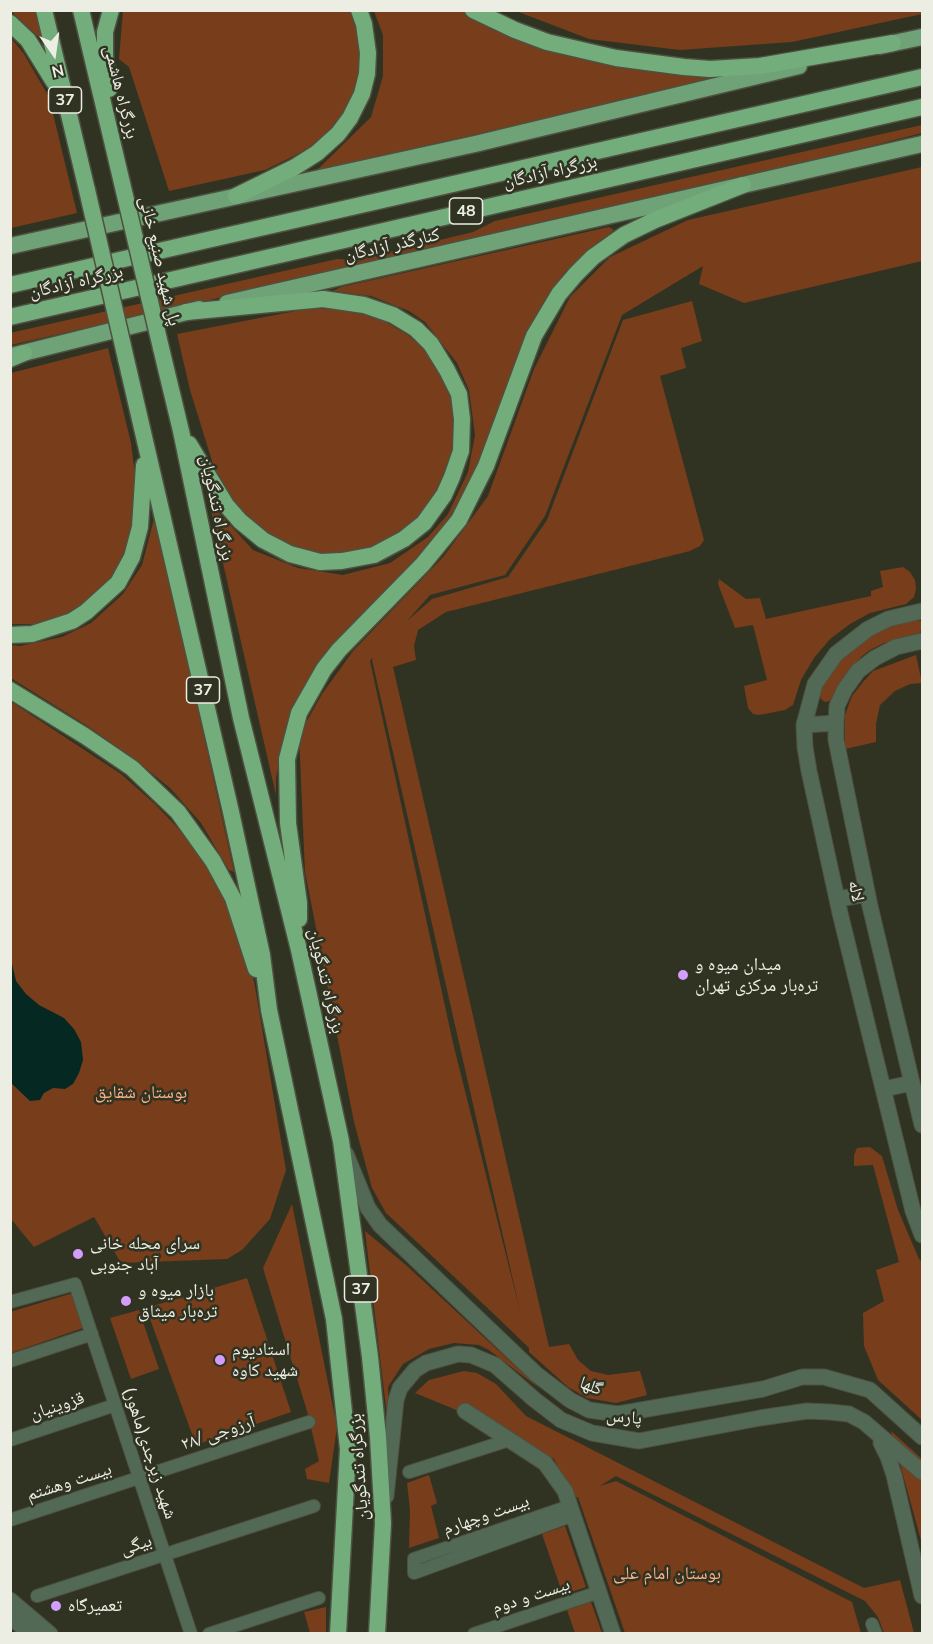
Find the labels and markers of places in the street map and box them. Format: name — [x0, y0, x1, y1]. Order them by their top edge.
place label: میدان میوه و تره‌بار مرکزی تهران — [695, 954, 818, 996]
marker: میدان میوه و تره‌بار مرکزی تهران — [676, 968, 690, 982]
place label: سرای محله خانی آباد جنوبی — [90, 1233, 200, 1276]
marker: سرای محله خانی آباد جنوبی — [71, 1247, 85, 1261]
place label: بازار میوه و تره‌بار میثاق — [138, 1280, 217, 1322]
marker: بازار میوه و تره‌بار میثاق — [119, 1294, 133, 1308]
place label: استادیوم شهید کاوه — [232, 1339, 298, 1382]
marker: استادیوم شهید کاوه — [213, 1353, 227, 1367]
place label: تعمیرگاه — [68, 1595, 122, 1617]
marker: تعمیرگاه — [49, 1599, 63, 1613]

